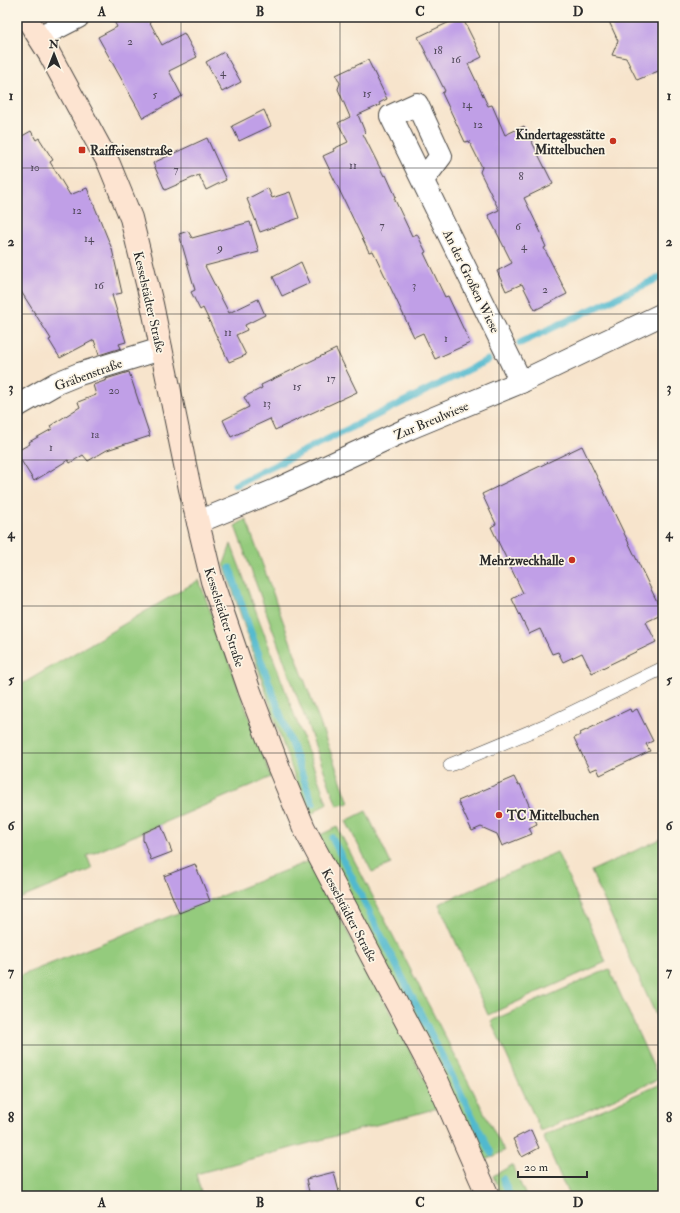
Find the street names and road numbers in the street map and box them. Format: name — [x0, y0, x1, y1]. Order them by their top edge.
street label: An der Großen Wiese — [439, 226, 503, 336]
street label: Kesselstädter Straße — [130, 250, 169, 355]
street label: Gräbenstraße — [52, 355, 125, 395]
street label: Zur Breulwiese — [392, 398, 472, 444]
street label: Kesselstädter Straße — [200, 566, 248, 670]
street label: Kesselstädter Straße — [318, 866, 381, 966]

